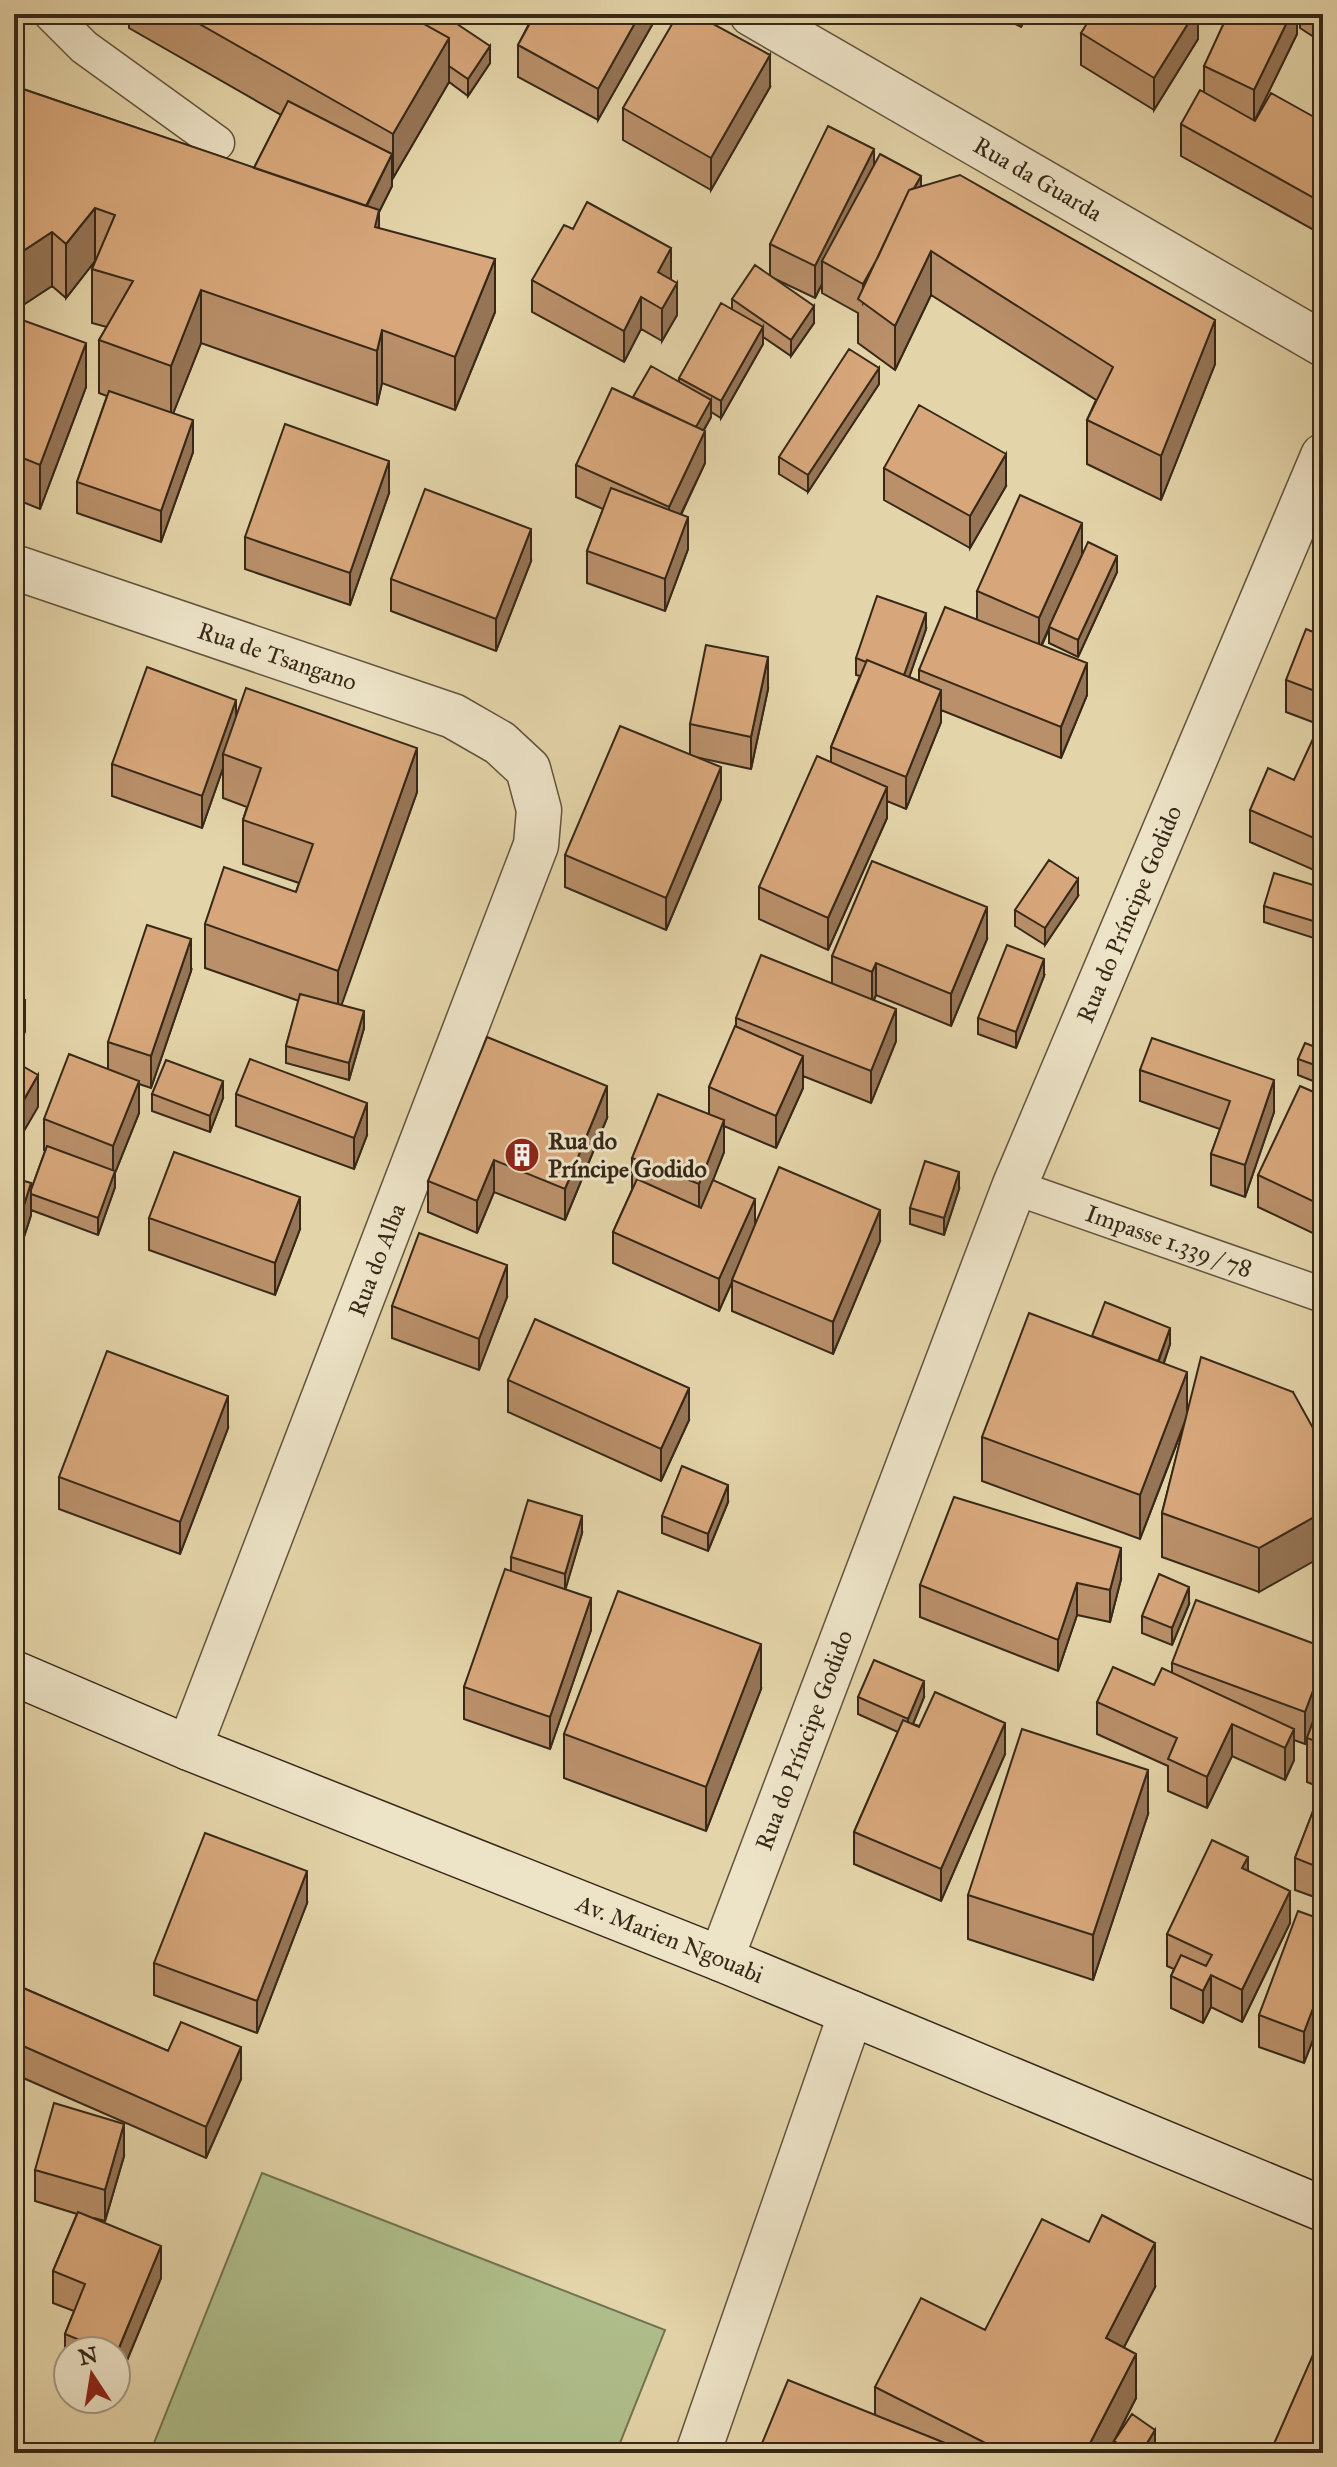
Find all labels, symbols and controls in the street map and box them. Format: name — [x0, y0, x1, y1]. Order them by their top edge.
street label: Rua da Guarda — [968, 130, 1108, 228]
street label: Rua de Tsangano — [194, 615, 361, 697]
street label: Rua do Príncipe Godido — [1070, 801, 1189, 1027]
place label: Rua do Príncipe Godido — [548, 1126, 707, 1184]
building icon: Rua do Príncipe Godido — [503, 1136, 541, 1174]
street label: Rua do Alba — [342, 1198, 413, 1321]
street label: Impasse 1.339 / 78 — [1082, 1198, 1256, 1284]
street label: Rua do Príncipe Godido — [749, 1626, 859, 1855]
street label: Av. Marien Ngouabi — [571, 1888, 769, 1990]
north arrow — [52, 2335, 132, 2415]
text: N — [76, 2341, 100, 2371]

